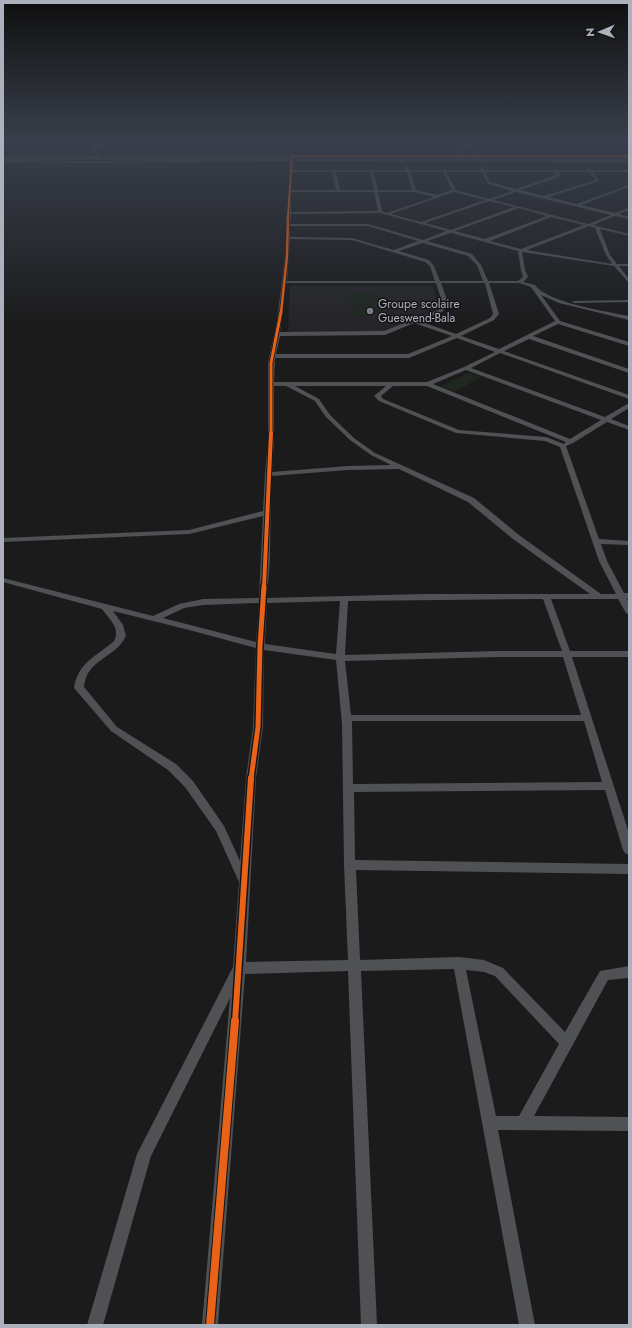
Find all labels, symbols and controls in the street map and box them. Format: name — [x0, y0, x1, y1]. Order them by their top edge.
north arrow — [580, 12, 620, 52]
text: N — [582, 28, 598, 37]
place label: Groupe scolaire Gueswend-Bala — [378, 295, 460, 327]
marker: Groupe scolaire Gueswend-Bala — [365, 306, 375, 316]

